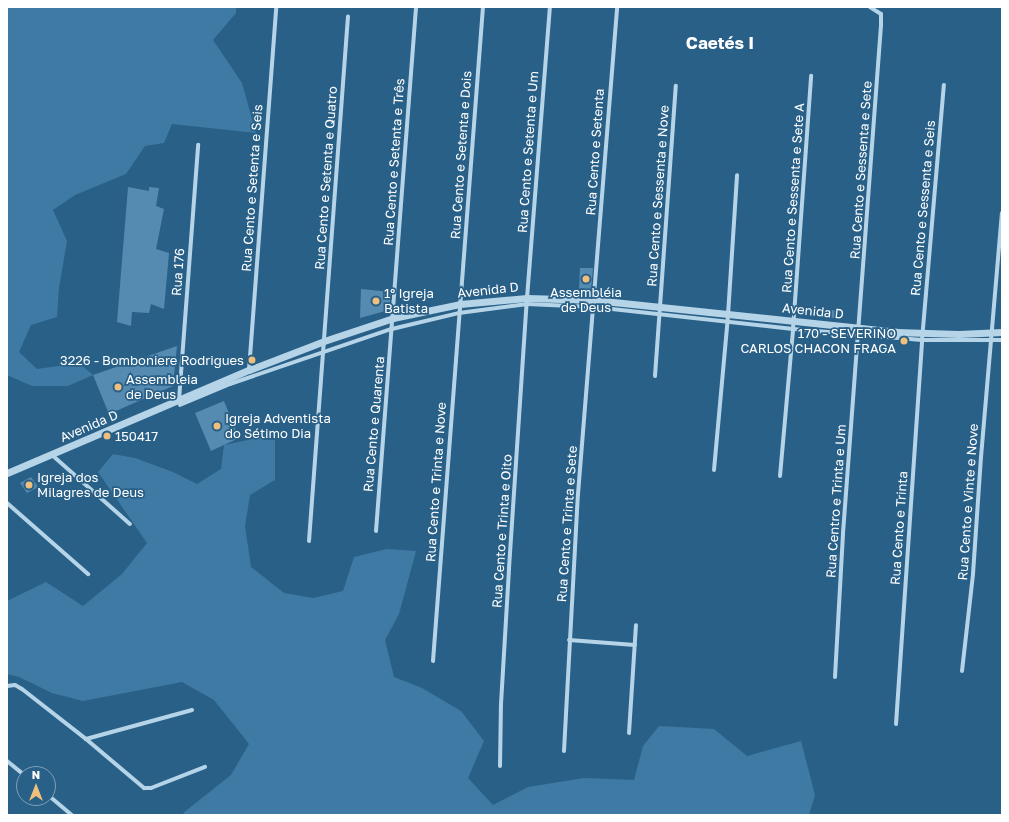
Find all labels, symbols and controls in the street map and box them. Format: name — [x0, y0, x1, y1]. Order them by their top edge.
district label: Caetés I — [686, 33, 754, 53]
street label: Rua Cento e Setenta e Dois — [447, 70, 475, 240]
street label: Rua Cento e Setenta e Um — [515, 70, 541, 234]
street label: Rua Cento e Setenta e Três — [380, 78, 408, 246]
street label: Rua Cento e Sessenta e Sete — [847, 80, 875, 260]
street label: Rua Cento e Setenta e Quatro — [312, 86, 340, 270]
street label: Rua Cento e Setenta — [583, 88, 607, 216]
street label: Rua Cento e Sessenta e Sete A — [779, 102, 807, 294]
street label: Rua Cento e Setenta e Seis — [238, 104, 266, 272]
street label: Rua Cento e Sessenta e Nove — [644, 105, 672, 287]
street label: Rua Cento e Sessenta e Seis — [908, 120, 938, 296]
street label: Rua 176 — [169, 247, 187, 297]
marker: Assembléia de Deus — [581, 274, 591, 284]
street label: Avenida D — [457, 279, 519, 301]
place label: Assembléia de Deus — [550, 285, 622, 316]
place label: 1º Igreja Batista — [384, 286, 434, 317]
marker: 1º Igreja Batista — [371, 296, 381, 306]
street label: Avenida D — [782, 300, 844, 322]
place label: 170 - SEVERINO CARLOS CHACON FRAGA — [740, 326, 896, 357]
marker: 170 - SEVERINO CARLOS CHACON FRAGA — [899, 336, 909, 346]
place label: 3226 - Bomboniere Rodrigues — [60, 352, 244, 368]
marker: 3226 - Bomboniere Rodrigues — [247, 355, 257, 365]
street label: Rua Cento e Quarenta — [360, 356, 388, 492]
place label: Assembleia de Deus — [126, 372, 198, 403]
marker: Assembleia de Deus — [113, 382, 123, 392]
street label: Rua Cento e Trinta e Nove — [423, 402, 449, 562]
street label: Avenida D — [58, 407, 120, 445]
place label: Igreja Adventista do Sétimo Dia — [225, 411, 331, 442]
marker: Igreja Adventista do Sétimo Dia — [212, 421, 222, 431]
street label: Rua Cento e Vinte e Nove — [955, 423, 981, 581]
street label: Rua Centro e Trinta e Um — [823, 424, 849, 578]
place label: 150417 — [115, 428, 158, 444]
marker: 150417 — [102, 431, 112, 441]
street label: Rua Cento e Trinta e Sete — [554, 445, 580, 603]
street label: Rua Cento e Trinta e Oito — [489, 453, 515, 609]
place label: Igreja dos Milagres de Deus — [37, 470, 144, 501]
street label: Rua Cento e Trinta — [887, 471, 911, 585]
marker: Igreja dos Milagres de Deus — [24, 480, 34, 490]
north arrow — [16, 766, 56, 806]
text: N — [32, 768, 40, 781]

